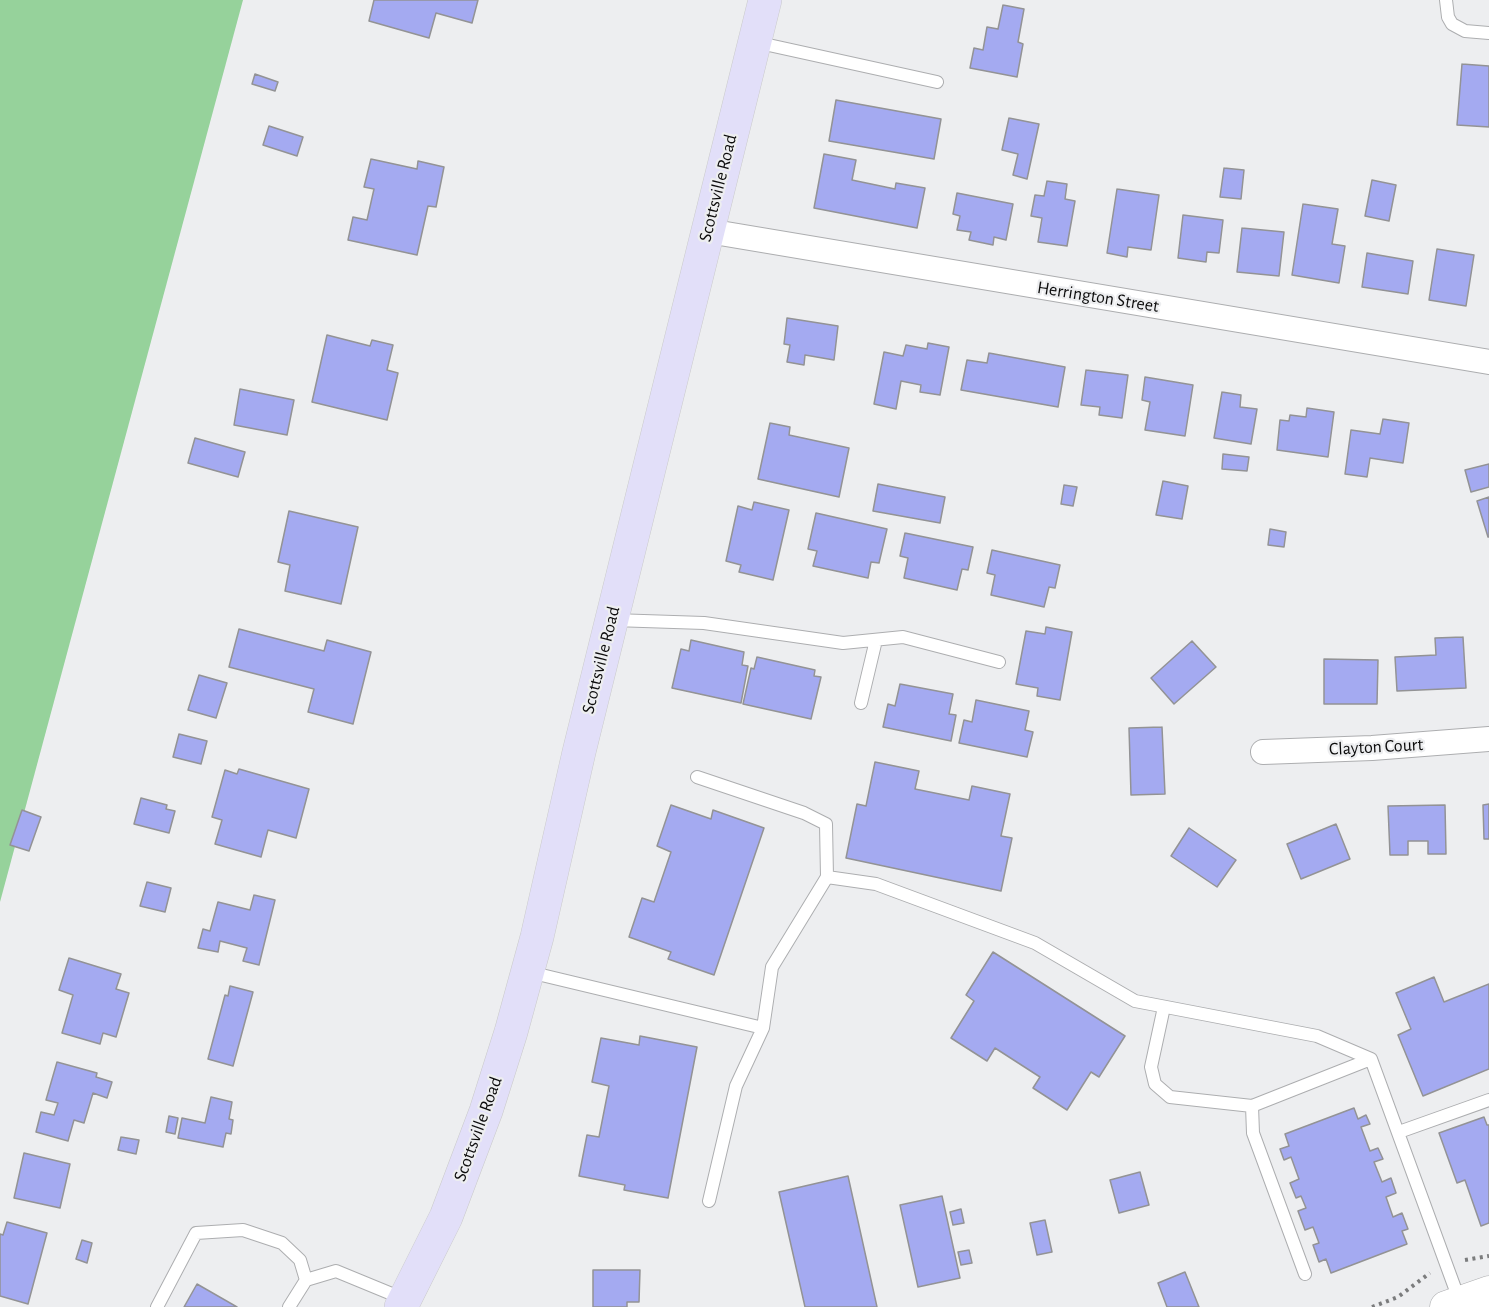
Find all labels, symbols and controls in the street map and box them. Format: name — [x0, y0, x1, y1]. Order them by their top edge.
street label: Scottsville Road — [694, 132, 742, 244]
street label: Herrington Street — [1036, 277, 1160, 317]
street label: Scottsville Road — [577, 604, 625, 716]
street label: Clayton Court — [1328, 734, 1424, 760]
street label: Scottsville Road — [449, 1074, 507, 1184]

